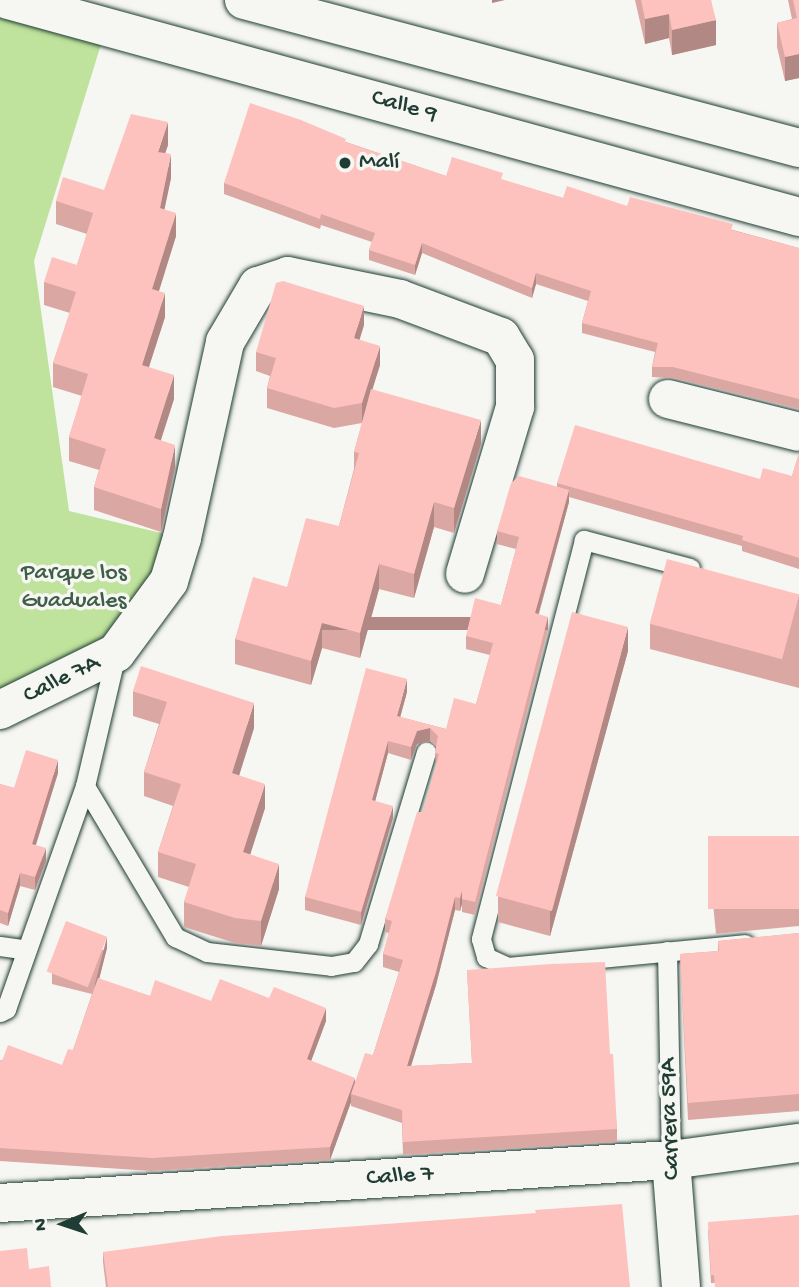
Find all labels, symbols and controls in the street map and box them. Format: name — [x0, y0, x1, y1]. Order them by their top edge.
street label: Calle 9 — [368, 84, 440, 130]
place label: Malí — [359, 149, 399, 177]
marker: Malí — [337, 155, 353, 171]
park label: Parque los Guaduales — [21, 560, 127, 616]
street label: Calle 7A — [19, 649, 105, 711]
street label: Carrera 59A — [654, 1058, 688, 1180]
street label: Calle 7 — [365, 1160, 435, 1194]
north arrow — [28, 1189, 98, 1259]
text: N — [30, 1218, 53, 1231]

